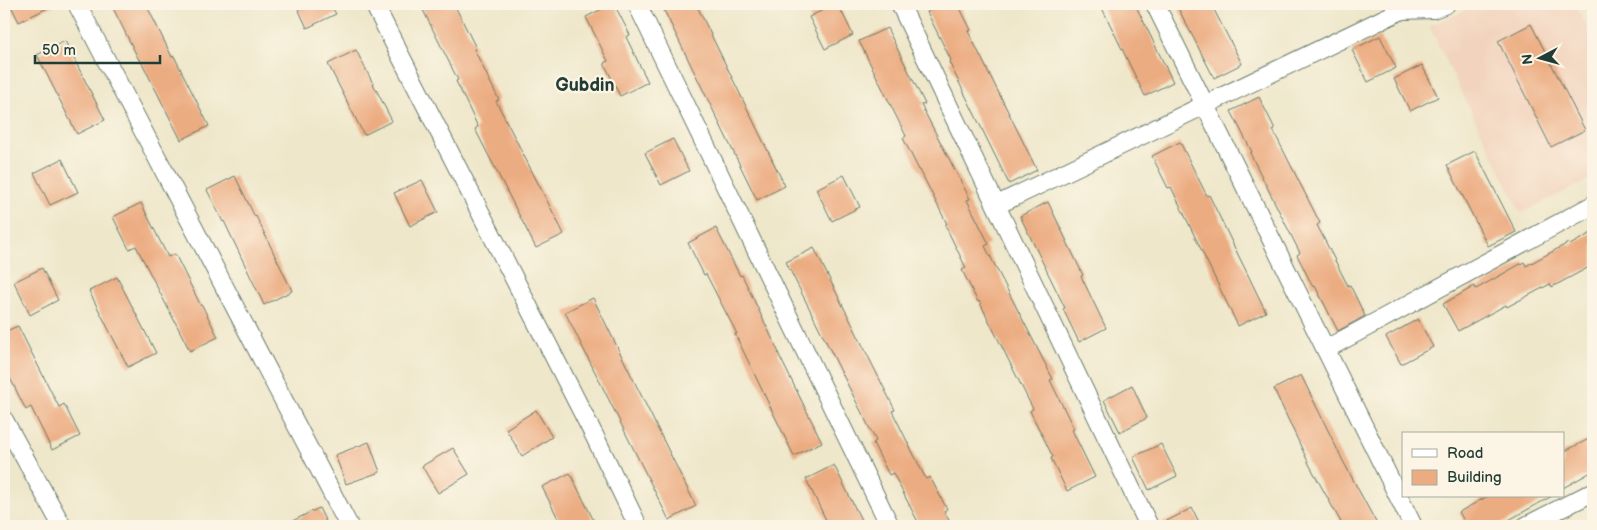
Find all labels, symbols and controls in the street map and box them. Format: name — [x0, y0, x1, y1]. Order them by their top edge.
scale bar — [35, 32, 160, 64]
north arrow — [1514, 32, 1564, 82]
text: 50 m — [42, 41, 76, 60]
text: N — [1519, 53, 1537, 65]
district label: Gubdin — [556, 75, 614, 96]
legend — [1402, 432, 1564, 498]
text: Road — [1447, 444, 1483, 463]
text: Building — [1447, 468, 1502, 487]

